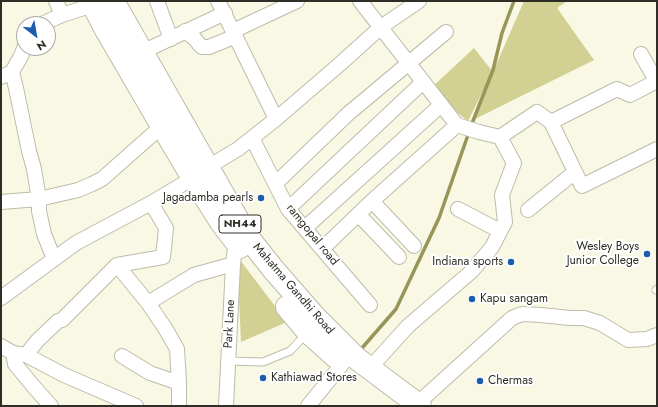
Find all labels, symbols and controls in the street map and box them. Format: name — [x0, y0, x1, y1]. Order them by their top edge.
north arrow — [16, 16, 56, 56]
text: N — [34, 36, 50, 55]
place label: Jagadamba pearls — [163, 191, 253, 205]
marker: Jagadamba pearls — [256, 193, 266, 203]
street label: ramgopal road — [283, 201, 341, 269]
road number: NH44 — [219, 215, 261, 233]
street label: Mahatma Gandhi Road — [249, 240, 337, 338]
place label: Wesley Boys Junior College — [567, 240, 639, 268]
marker: Wesley Boys Junior College — [642, 249, 652, 259]
place label: Indiana sports — [432, 255, 503, 269]
marker: Indiana sports — [506, 257, 516, 267]
place label: Kapu sangam — [480, 292, 548, 306]
marker: Kapu sangam — [467, 294, 477, 304]
street label: Park Lane — [222, 299, 238, 349]
place label: Kathiawad Stores — [271, 371, 357, 385]
marker: Kathiawad Stores — [258, 373, 268, 383]
place label: Chermas — [488, 374, 533, 388]
marker: Chermas — [475, 376, 485, 386]

